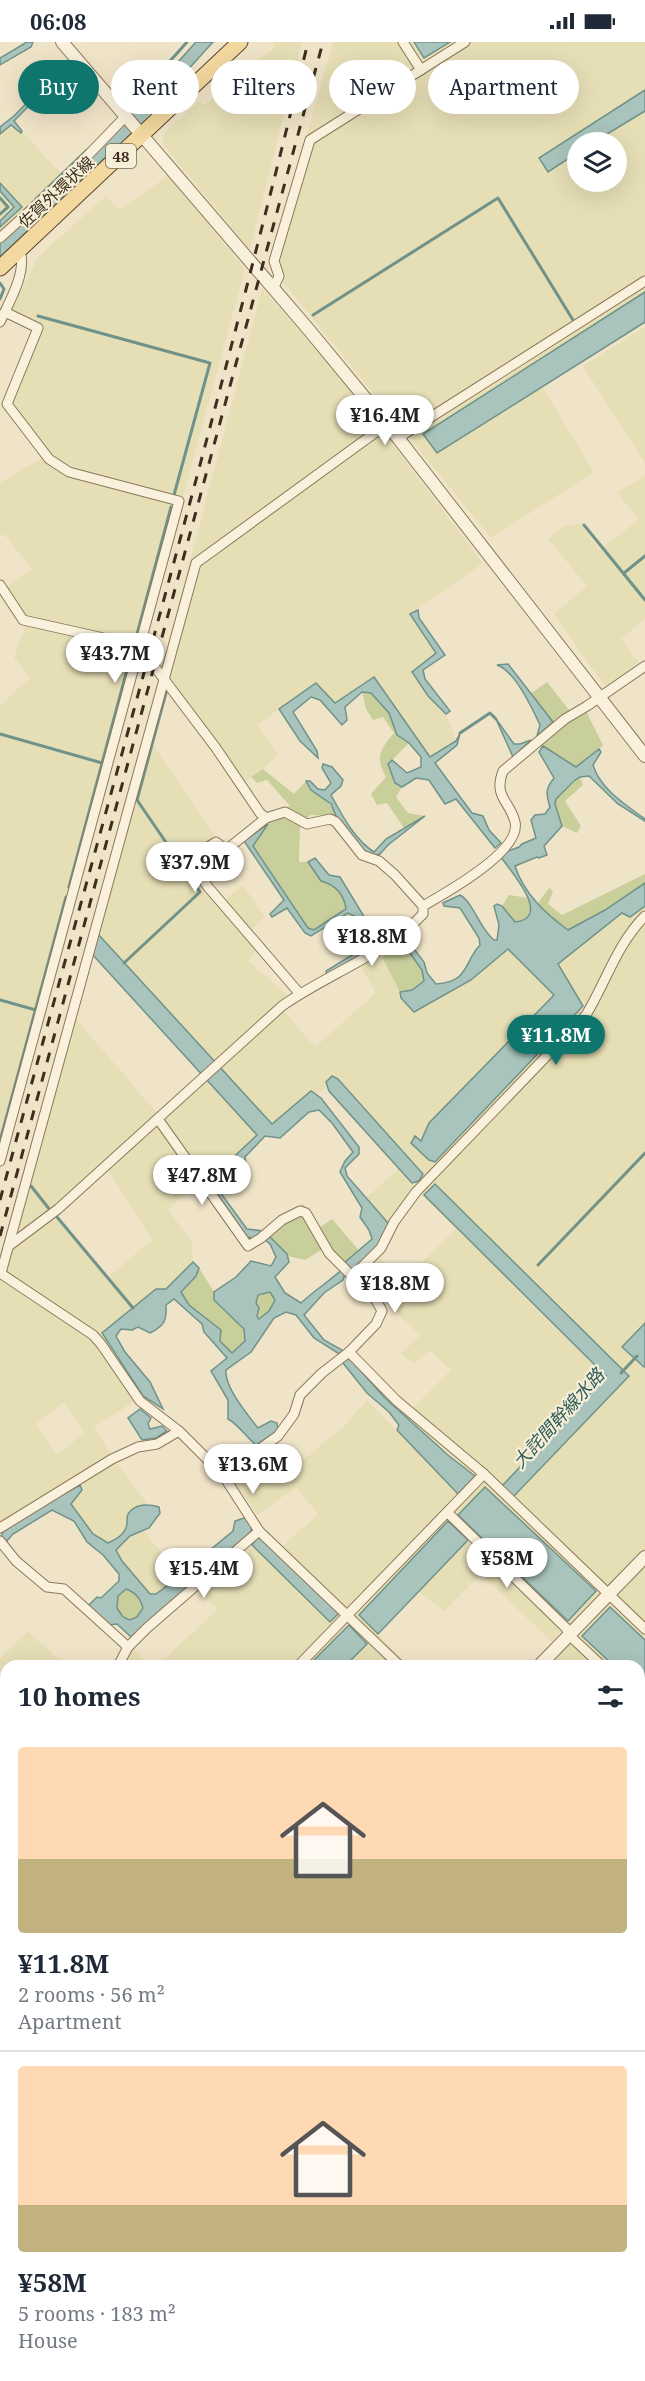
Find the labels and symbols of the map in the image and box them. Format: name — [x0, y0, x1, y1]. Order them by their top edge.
road number: 48 — [106, 144, 136, 168]
street label: 佐賀外環状線 — [13, 151, 99, 233]
pin: ¥16.4M — [336, 395, 434, 446]
pin: ¥43.7M — [66, 633, 164, 684]
pin: ¥37.9M — [146, 842, 244, 893]
pin: ¥18.8M — [323, 916, 421, 967]
pin: ¥11.8M — [507, 1015, 605, 1066]
pin: ¥47.8M — [153, 1155, 251, 1206]
pin: ¥18.8M — [346, 1263, 444, 1314]
water label: 大詫間幹線水路 — [507, 1362, 610, 1473]
pin: ¥13.6M — [204, 1444, 302, 1495]
pin: ¥58M — [471, 1538, 543, 1589]
pin: ¥15.4M — [155, 1548, 253, 1599]

